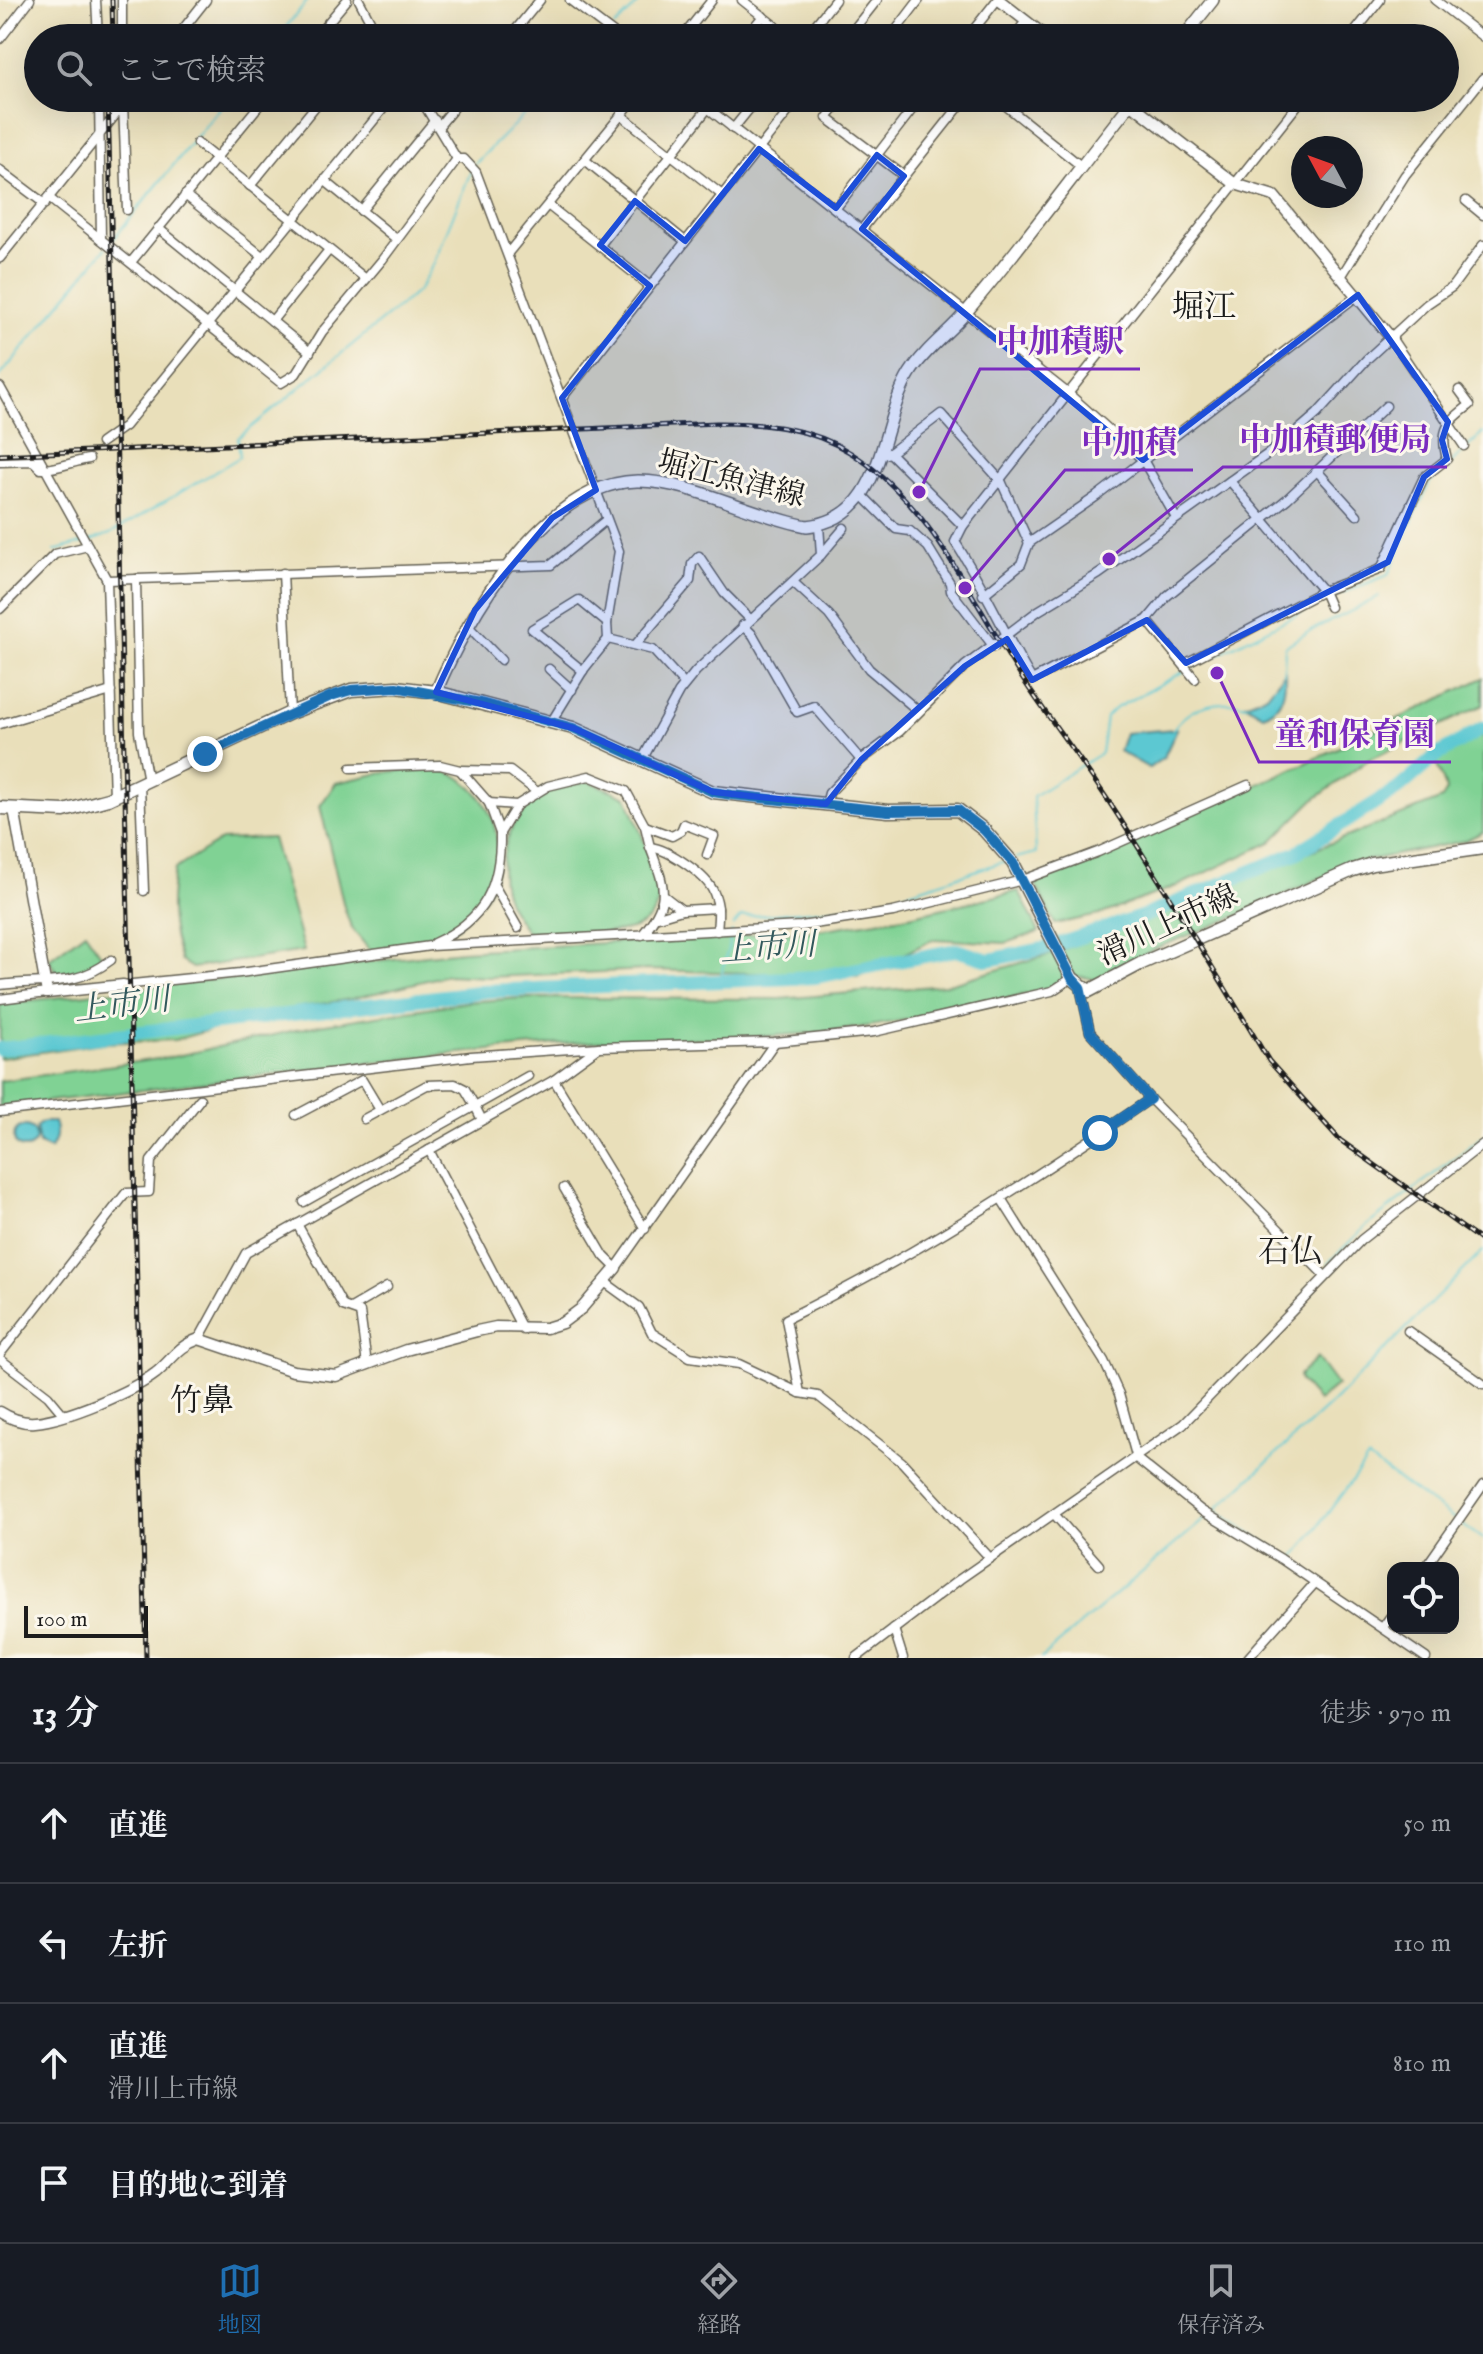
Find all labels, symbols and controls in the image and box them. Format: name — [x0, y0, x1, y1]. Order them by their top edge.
search box — [24, 24, 1459, 112]
icon: search — [52, 46, 96, 90]
text: ここで検索 — [116, 53, 266, 91]
north arrow — [1291, 136, 1363, 208]
district label: 堀江 — [1172, 288, 1236, 329]
callout: 中加積駅 — [980, 313, 1140, 369]
text: 中加積駅 — [996, 323, 1124, 364]
callout: 中加積郵便局 — [1223, 411, 1447, 467]
callout: 中加積 — [1065, 414, 1193, 470]
text: 中加積郵便局 — [1239, 421, 1431, 462]
text: 中加積 — [1081, 424, 1177, 465]
street label: 堀江魚津線 — [654, 443, 808, 517]
callout: 童和保育園 — [1259, 706, 1451, 762]
text: 童和保育園 — [1275, 716, 1435, 757]
route end — [187, 736, 223, 772]
street label: 滑川上市線 — [1092, 877, 1244, 975]
water label: 上市川 — [719, 925, 820, 973]
water label: 上市川 — [72, 979, 175, 1032]
route start — [1082, 1115, 1118, 1151]
district label: 石仏 — [1258, 1233, 1322, 1274]
district label: 竹鼻 — [170, 1382, 234, 1423]
map controls — [1387, 1562, 1459, 1634]
button: locate — [1387, 1562, 1459, 1634]
scale bar — [24, 1602, 148, 1638]
text: 100 m — [36, 1606, 88, 1634]
text: 13 分 — [32, 1693, 99, 1736]
text: 徒歩 · 970 m — [1320, 1697, 1451, 1730]
icon: ahead — [32, 1801, 76, 1845]
text: 50 m — [1403, 1807, 1451, 1840]
text: 直進 — [108, 1808, 168, 1846]
icon: left — [32, 1921, 76, 1965]
text: 110 m — [1393, 1927, 1451, 1960]
text: 左折 — [108, 1928, 168, 1966]
text: 直進 — [108, 2029, 168, 2067]
icon: ahead — [32, 2041, 76, 2085]
text: 810 m — [1393, 2047, 1451, 2080]
text: 滑川上市線 — [108, 2073, 238, 2106]
icon: arrive — [32, 2161, 76, 2205]
text: 目的地に到着 — [108, 2168, 288, 2206]
tab: 地図 — [218, 2259, 262, 2340]
tab: 経路 — [697, 2259, 741, 2340]
tab: 保存済み — [1177, 2259, 1265, 2340]

